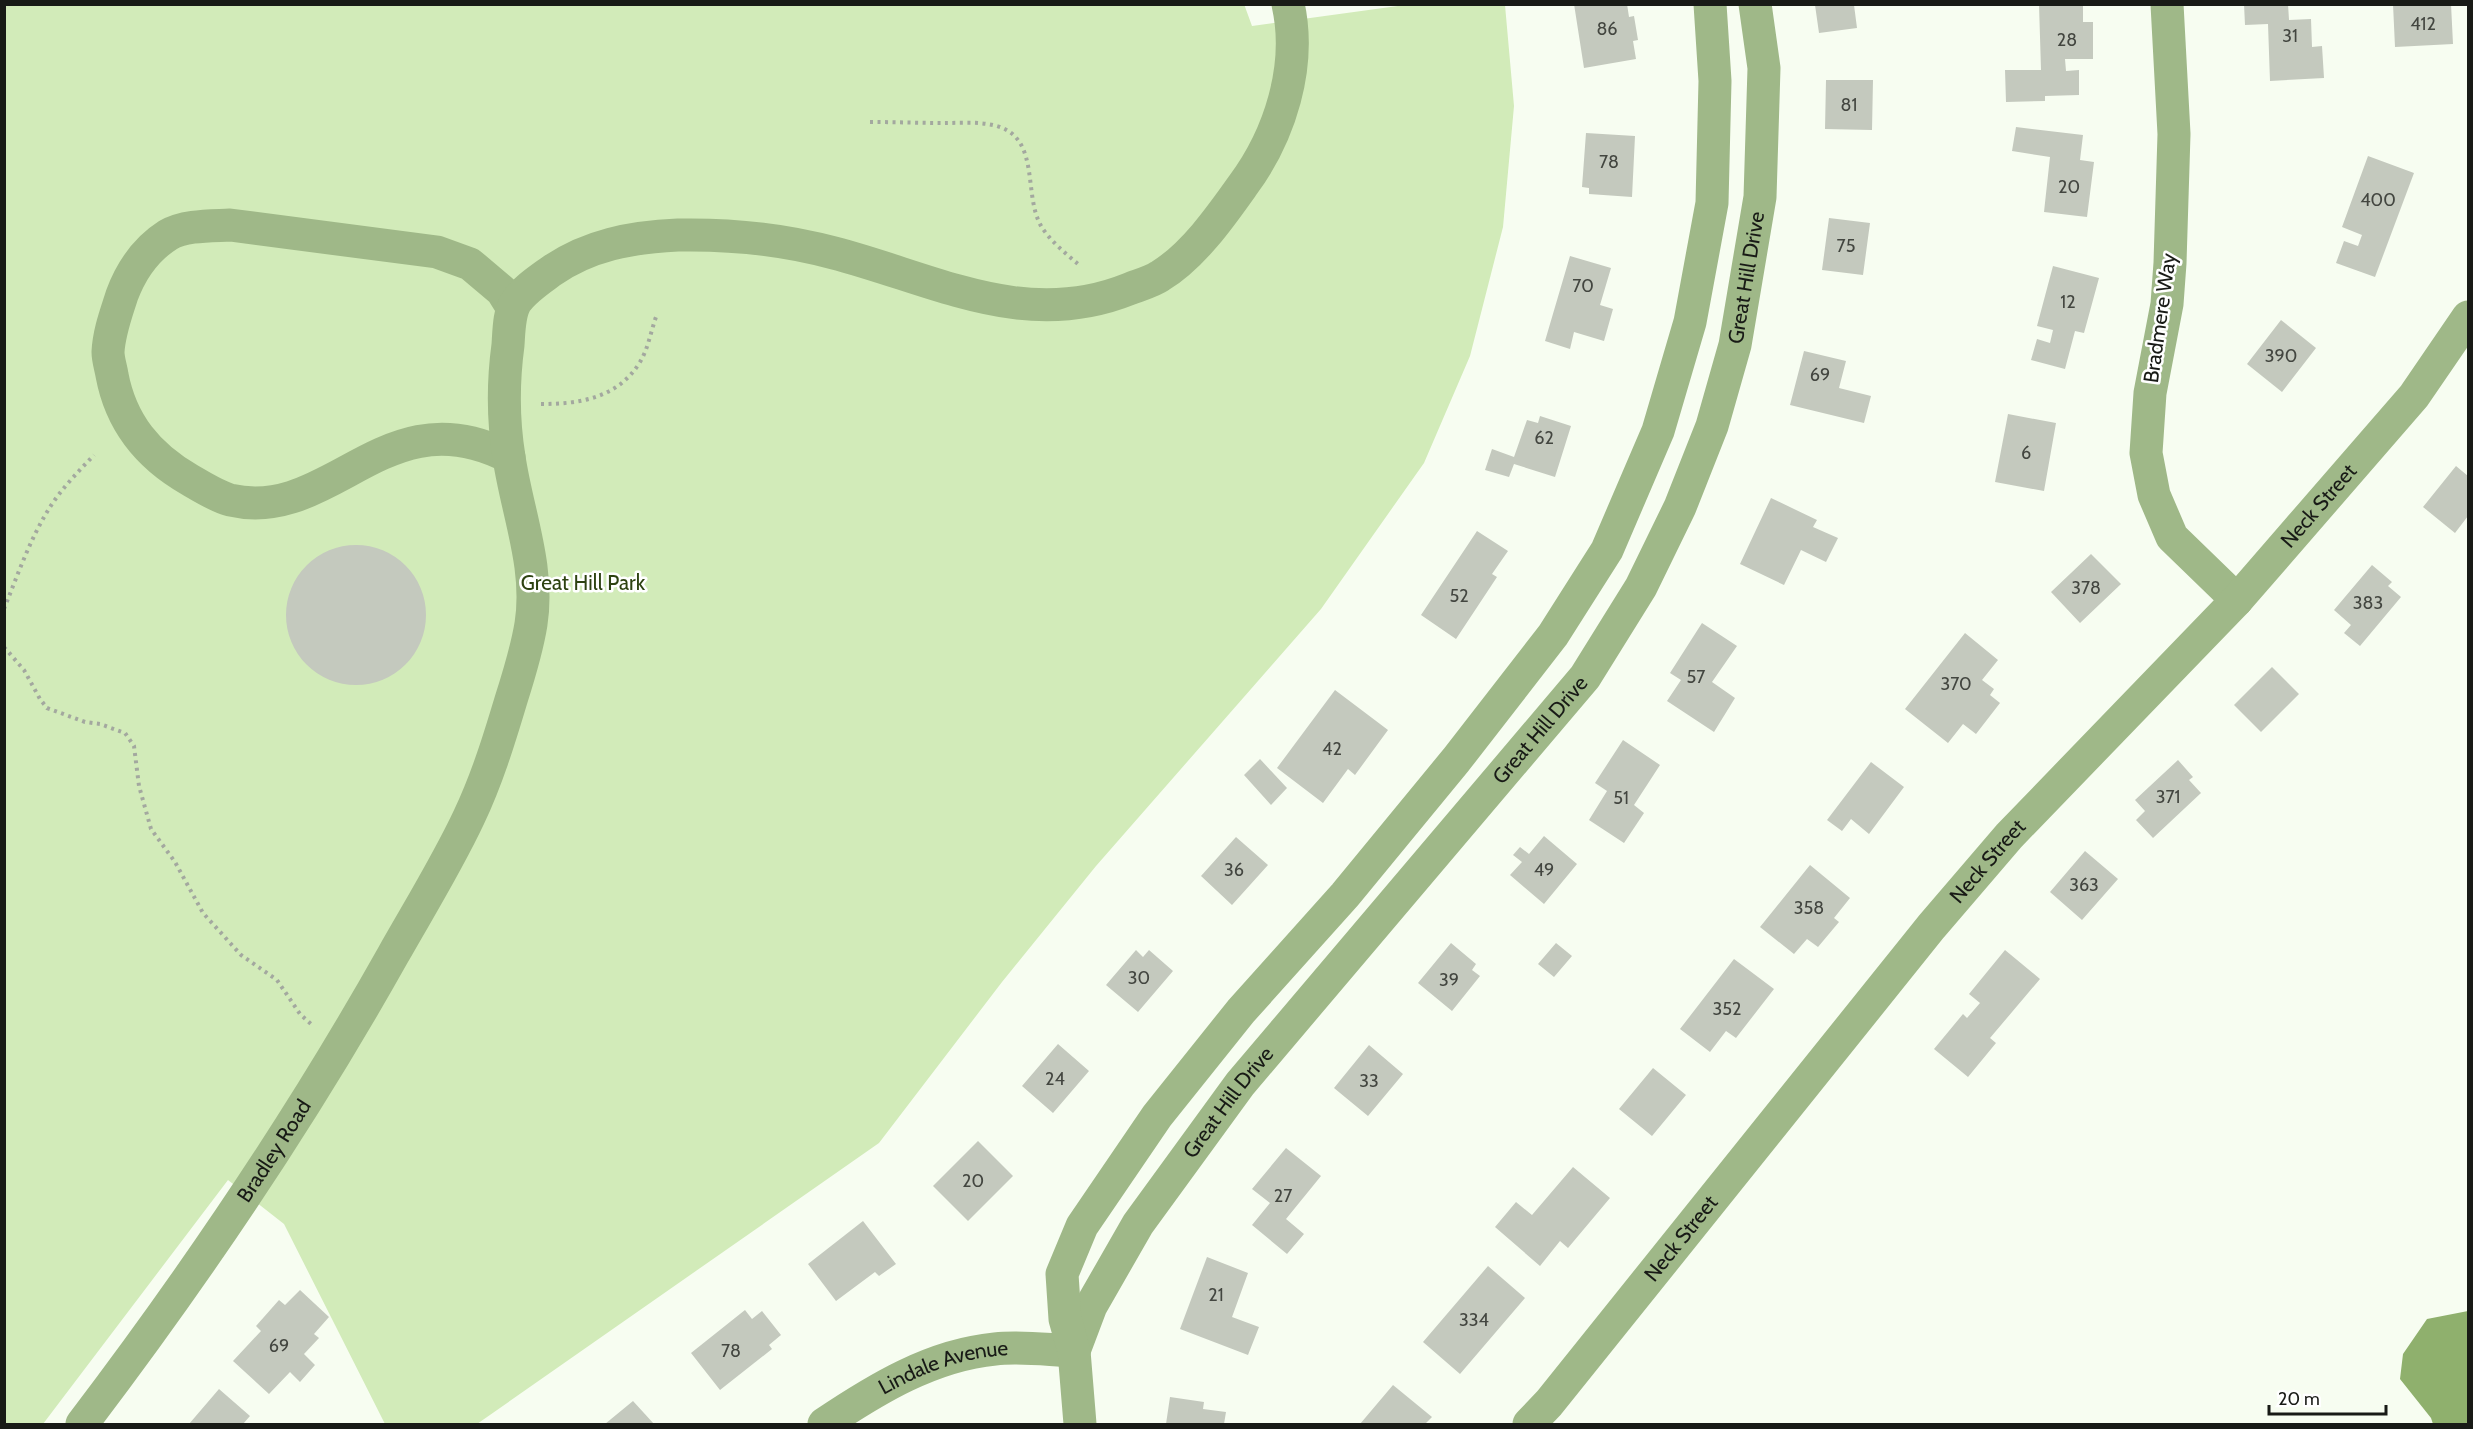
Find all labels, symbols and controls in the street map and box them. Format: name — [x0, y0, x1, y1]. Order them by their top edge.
house number: 412 — [2410, 13, 2436, 35]
house number: 86 — [1596, 18, 1618, 40]
house number: 31 — [2282, 25, 2298, 47]
house number: 28 — [2057, 29, 2077, 51]
house number: 81 — [1841, 94, 1857, 116]
house number: 78 — [1599, 151, 1619, 173]
house number: 20 — [2058, 176, 2080, 198]
house number: 400 — [2360, 189, 2396, 211]
street label: Great Hill Drive — [1722, 209, 1769, 346]
house number: 75 — [1837, 235, 1855, 257]
street label: Bradmere Way — [2138, 251, 2181, 385]
house number: 70 — [1572, 275, 1594, 297]
house number: 12 — [2060, 291, 2076, 313]
house number: 390 — [2265, 345, 2297, 367]
house number: 69 — [1810, 364, 1830, 386]
house number: 62 — [1534, 427, 1554, 449]
house number: 6 — [2021, 442, 2031, 464]
street label: Neck Street — [2275, 458, 2362, 553]
park label: Great Hill Park — [521, 570, 646, 595]
house number: 378 — [2071, 577, 2101, 599]
house number: 52 — [1449, 585, 1469, 607]
house number: 383 — [2353, 592, 2383, 614]
house number: 57 — [1687, 666, 1705, 688]
street label: Great Hill Drive — [1487, 670, 1593, 789]
house number: 370 — [1940, 673, 1972, 695]
house number: 42 — [1322, 738, 1342, 760]
house number: 371 — [2156, 786, 2180, 808]
house number: 51 — [1613, 787, 1629, 809]
street label: Neck Street — [1944, 814, 2030, 908]
house number: 36 — [1224, 859, 1244, 881]
house number: 49 — [1534, 859, 1554, 881]
house number: 363 — [2069, 874, 2099, 896]
house number: 358 — [1794, 897, 1824, 919]
house number: 30 — [1128, 967, 1150, 989]
house number: 39 — [1439, 969, 1459, 991]
house number: 352 — [1713, 998, 1741, 1020]
street label: Great Hill Drive — [1177, 1041, 1278, 1163]
house number: 24 — [1045, 1068, 1065, 1090]
house number: 33 — [1359, 1070, 1379, 1092]
street label: Bradley Road — [231, 1095, 316, 1207]
house number: 20 — [962, 1170, 984, 1192]
house number: 27 — [1274, 1185, 1292, 1207]
street label: Neck Street — [1639, 1190, 1723, 1286]
house number: 21 — [1208, 1284, 1224, 1306]
house number: 334 — [1459, 1309, 1489, 1331]
house number: 69 — [269, 1335, 289, 1357]
street label: Lindale Avenue — [874, 1335, 1009, 1399]
house number: 78 — [721, 1340, 741, 1362]
scale bar — [2269, 1378, 2386, 1416]
text: 20 m — [2278, 1388, 2320, 1410]

